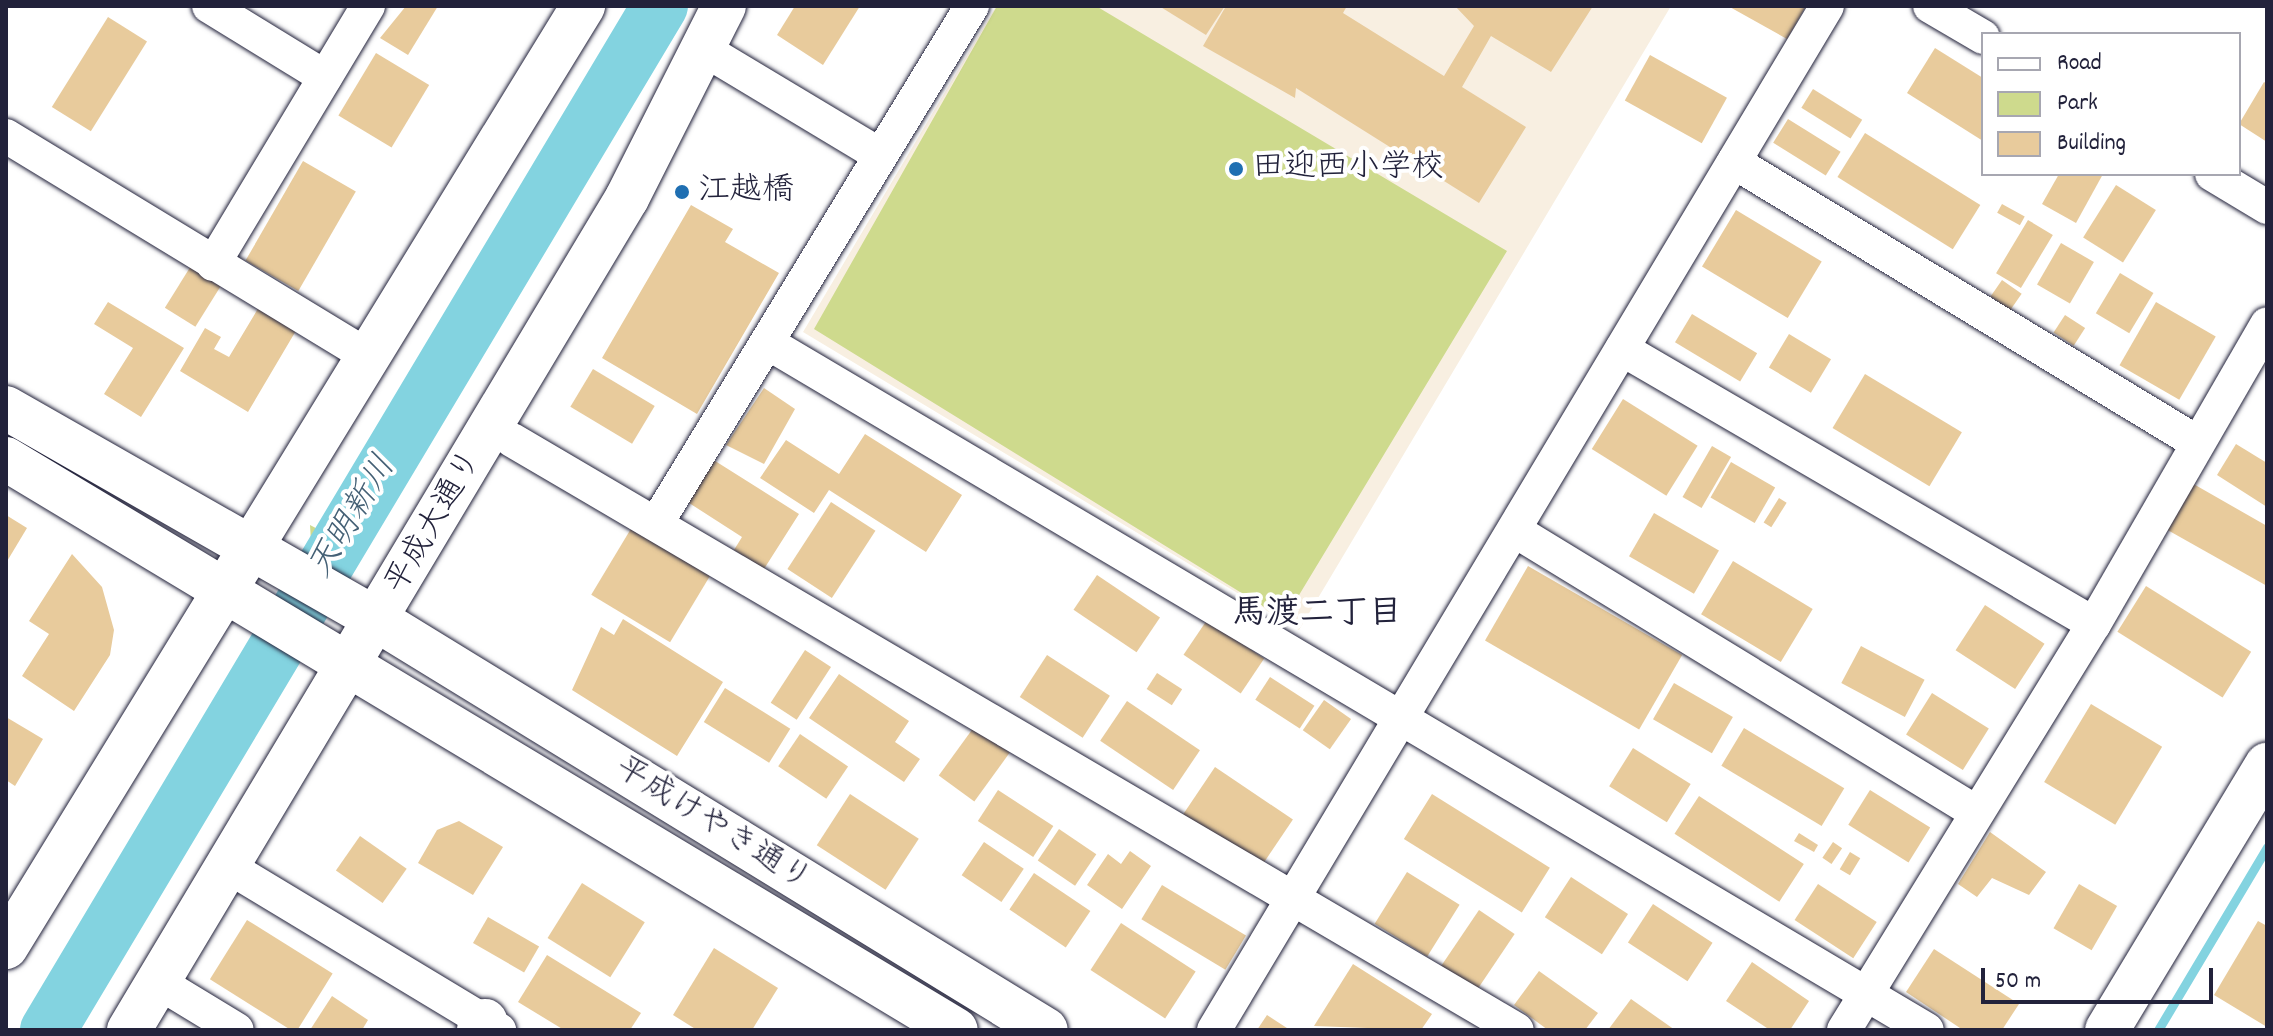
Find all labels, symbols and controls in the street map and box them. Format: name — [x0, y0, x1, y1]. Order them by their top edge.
legend — [1981, 32, 2241, 176]
text: Road — [2057, 47, 2102, 81]
text: Park — [2057, 87, 2098, 121]
text: Building — [2057, 127, 2126, 161]
place label: 田迎西小学校 — [1252, 150, 1444, 188]
marker: 田迎西小学校 — [1227, 160, 1245, 178]
place label: 江越橋 — [698, 173, 794, 211]
marker: 江越橋 — [673, 183, 691, 201]
street label: 平成大通り — [379, 444, 493, 602]
water label: 天明新川 — [301, 449, 407, 587]
district label: 馬渡二丁目 — [1232, 596, 1402, 636]
street label: 平成けやき通り — [607, 750, 817, 902]
scale bar — [1985, 952, 2217, 1002]
text: 50 m — [1995, 965, 2041, 999]

